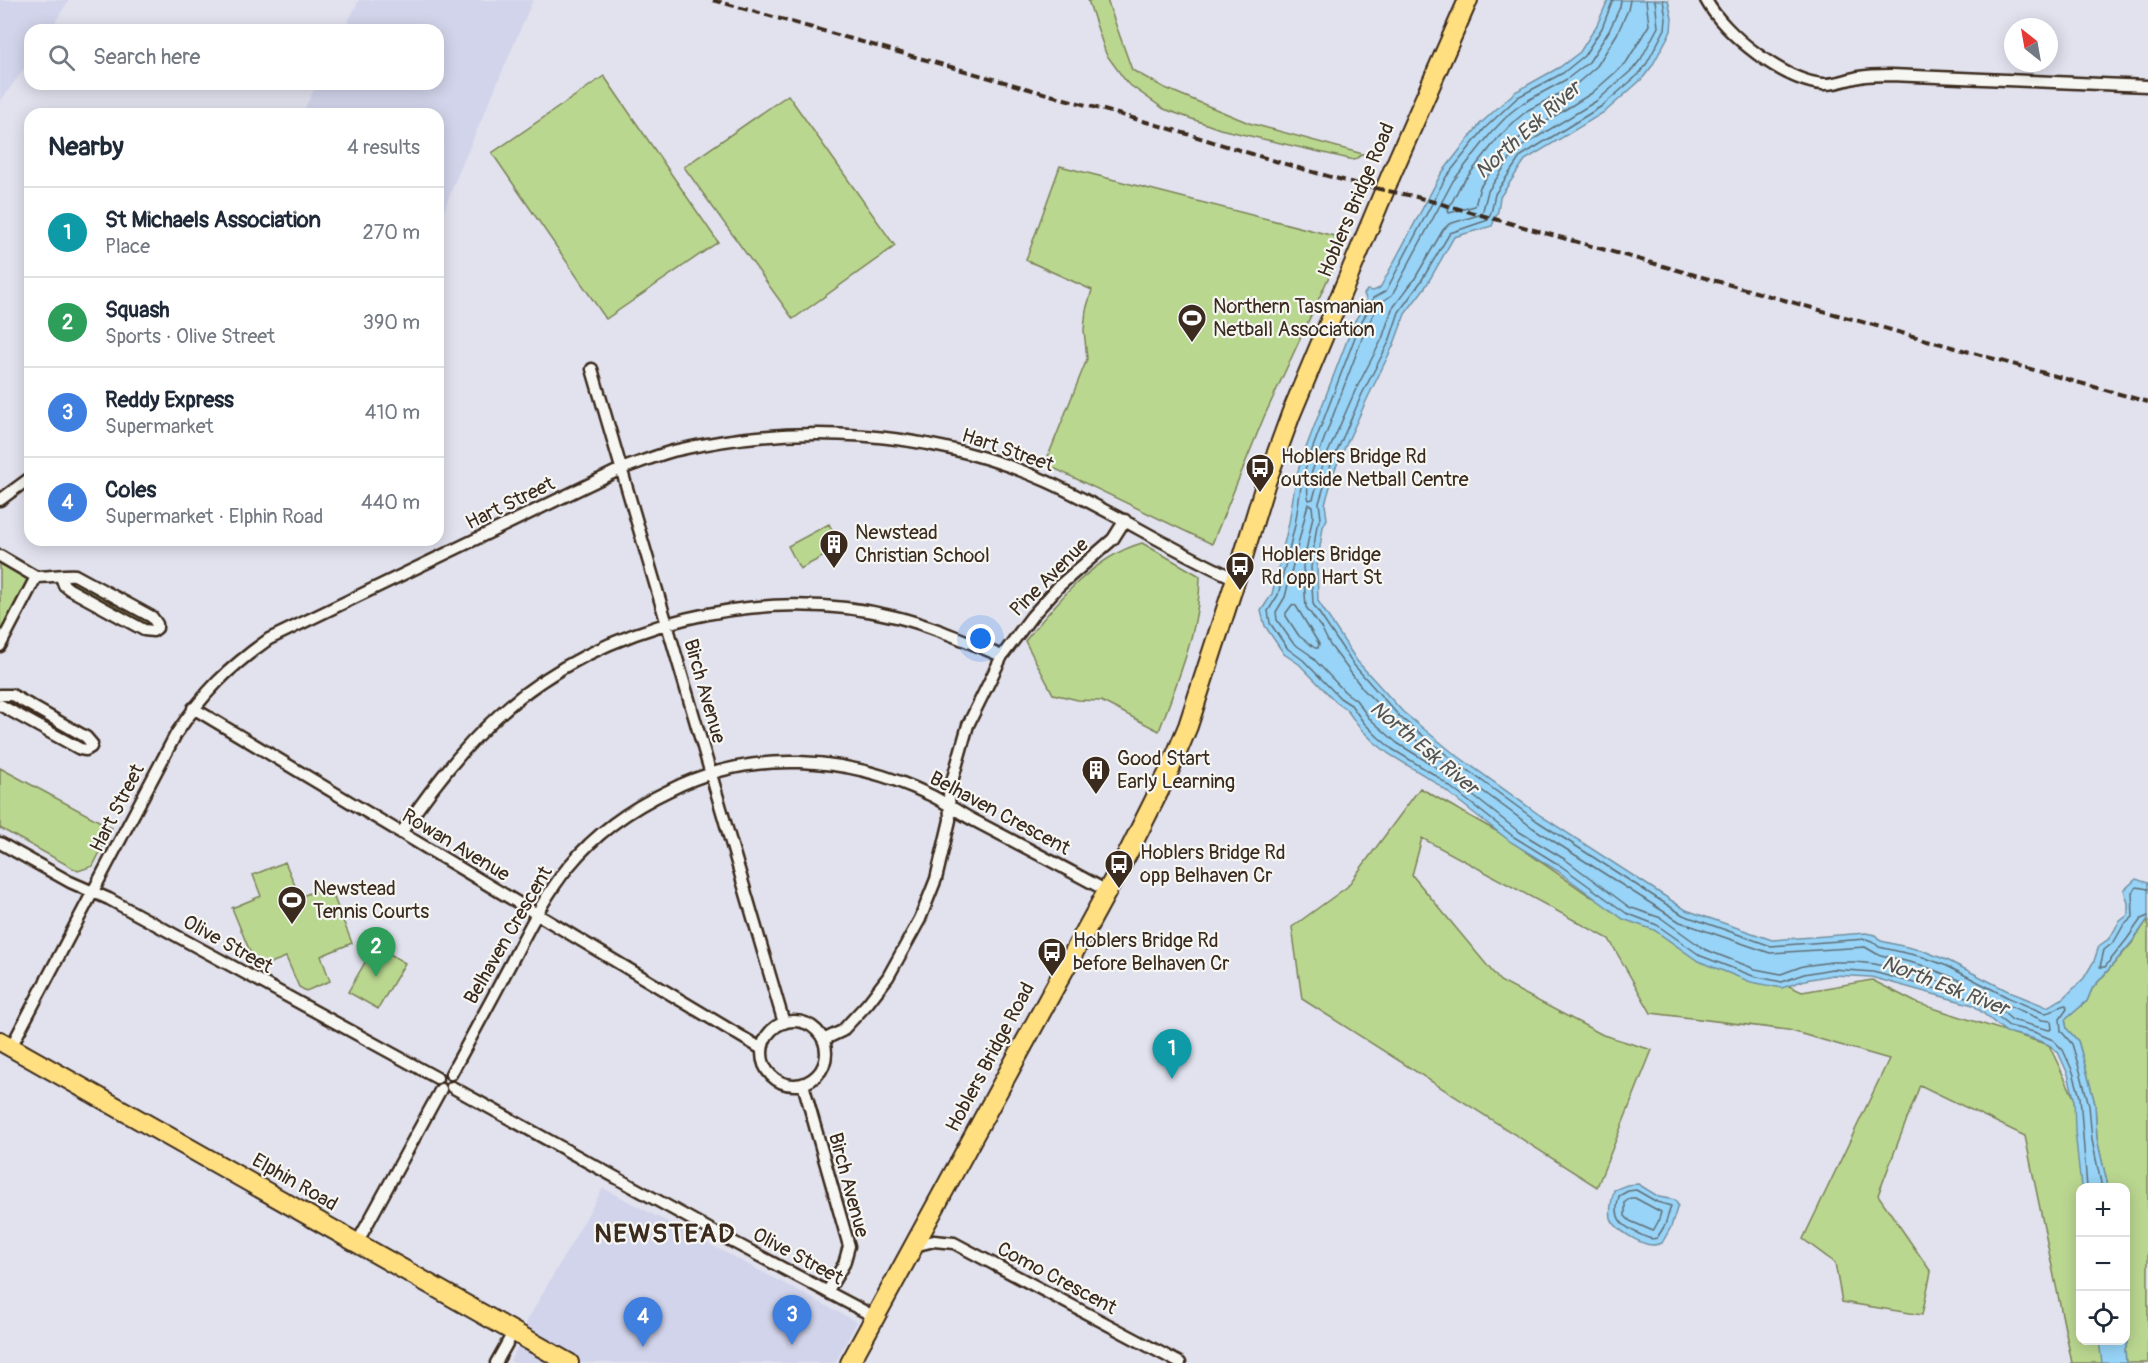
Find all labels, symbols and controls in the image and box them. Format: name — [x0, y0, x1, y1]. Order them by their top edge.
north arrow — [2004, 18, 2058, 72]
search box — [24, 24, 444, 90]
icon: search — [45, 41, 78, 74]
text: Search here — [93, 43, 200, 71]
water label: North Esk River — [1469, 74, 1588, 185]
street label: Hoblers Bridge Road — [1312, 119, 1400, 281]
text: Nearby — [48, 131, 124, 163]
text: 4 results — [347, 135, 420, 160]
text: St Michaels Association — [105, 206, 321, 234]
text: 1 — [64, 220, 71, 245]
text: 270 m — [362, 220, 420, 245]
text: Place — [105, 234, 150, 259]
place label: Northern Tasmanian Netball Association — [1213, 294, 1384, 342]
text: Squash — [105, 296, 170, 324]
sports icon: Northern Tasmanian Netball Association — [1176, 302, 1208, 344]
text: 2 — [62, 310, 73, 335]
text: 390 m — [363, 310, 420, 335]
text: Sports · Olive Street — [105, 324, 275, 349]
text: Reddy Express — [105, 386, 234, 414]
text: 3 — [62, 400, 73, 425]
text: 410 m — [365, 400, 420, 425]
text: Supermarket — [105, 414, 214, 439]
street label: Hart Street — [959, 423, 1058, 478]
place label: Hoblers Bridge Rd outside Netball Centre — [1281, 444, 1469, 492]
bus stop icon: Hoblers Bridge Rd outside Netball Centre — [1244, 452, 1276, 494]
street label: Hart Street — [461, 470, 559, 535]
text: Coles — [105, 476, 156, 504]
text: 4 — [62, 490, 73, 515]
text: 440 m — [361, 490, 420, 515]
text: Supermarket · Elphin Road — [105, 504, 323, 529]
place label: Newstead Christian School — [855, 520, 990, 568]
building icon: Newstead Christian School — [818, 528, 850, 570]
street label: Pine Avenue — [1004, 532, 1094, 622]
place label: Hoblers Bridge Rd opp Hart St — [1261, 542, 1383, 590]
bus stop icon: Hoblers Bridge Rd opp Hart St — [1224, 550, 1256, 592]
your location — [966, 624, 995, 653]
street label: Birch Avenue — [678, 636, 732, 746]
water label: North Esk River — [1364, 695, 1486, 803]
place label: Good Start Early Learning — [1117, 746, 1235, 794]
building icon: Good Start Early Learning — [1080, 754, 1112, 796]
street label: Hart Street — [84, 759, 150, 856]
street label: Belhaven Crescent — [926, 765, 1075, 861]
street label: Rowan Avenue — [398, 803, 515, 887]
place label: Hoblers Bridge Rd opp Belhaven Cr — [1140, 840, 1286, 888]
bus stop icon: Hoblers Bridge Rd opp Belhaven Cr — [1103, 848, 1135, 890]
street label: Belhaven Crescent — [458, 861, 558, 1009]
place label: Newstead Tennis Courts — [313, 876, 429, 924]
sports icon: Newstead Tennis Courts — [276, 884, 308, 926]
street label: Olive Street — [179, 909, 278, 979]
pin: 2 — [356, 928, 395, 977]
place label: Hoblers Bridge Rd before Belhaven Cr — [1073, 928, 1230, 976]
bus stop icon: Hoblers Bridge Rd before Belhaven Cr — [1036, 936, 1068, 978]
water label: North Esk River — [1878, 950, 2014, 1023]
street label: Hoblers Bridge Road — [940, 978, 1040, 1136]
pin: 1 — [1152, 1030, 1192, 1079]
street label: Birch Avenue — [823, 1130, 875, 1240]
street label: Elphin Road — [248, 1148, 342, 1216]
map controls — [2076, 1183, 2130, 1345]
button: + — [2076, 1183, 2130, 1237]
district label: NEWSTEAD — [594, 1218, 736, 1250]
street label: Olive Street — [748, 1222, 848, 1291]
street label: Como Crescent — [993, 1236, 1122, 1320]
button: − — [2076, 1237, 2130, 1291]
button: locate — [2076, 1291, 2130, 1345]
pin: 3 — [772, 1296, 812, 1345]
pin: 4 — [624, 1298, 662, 1347]

